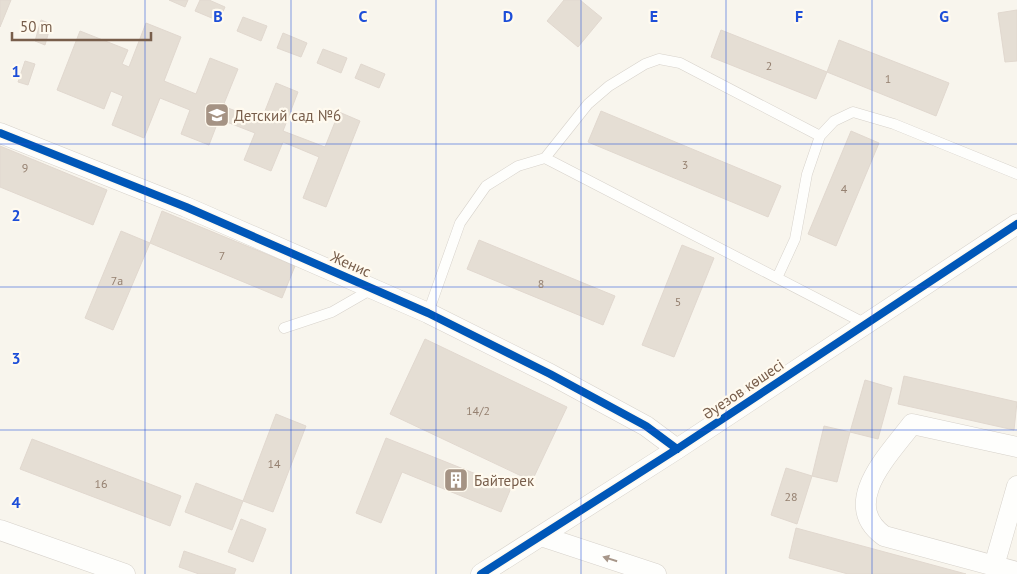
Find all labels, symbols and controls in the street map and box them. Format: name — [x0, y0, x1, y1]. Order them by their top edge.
text: B — [213, 6, 223, 26]
text: C — [359, 6, 368, 26]
text: D — [503, 6, 513, 26]
text: E — [650, 6, 658, 26]
text: F — [795, 6, 803, 26]
text: G — [939, 6, 949, 26]
scale bar — [12, 10, 151, 42]
text: 50 m — [20, 17, 53, 36]
house number: 2 — [766, 58, 772, 73]
text: 1 — [11, 61, 21, 81]
house number: 1 — [885, 71, 891, 86]
school or university icon: Детский сад №6 — [204, 102, 230, 128]
place label: Детский сад №6 — [234, 106, 341, 125]
house number: 3 — [682, 157, 688, 172]
house number: 9 — [22, 160, 28, 175]
house number: 4 — [841, 181, 848, 196]
text: 2 — [11, 205, 21, 225]
street label: Женис — [327, 246, 374, 281]
house number: 7 — [219, 248, 225, 263]
house number: 7а — [111, 273, 123, 288]
house number: 8 — [538, 276, 544, 291]
house number: 5 — [675, 294, 681, 309]
text: 3 — [11, 348, 21, 368]
street label: Әуезов көшесі — [699, 355, 787, 423]
house number: 14/2 — [466, 403, 490, 418]
house number: 14 — [267, 456, 281, 471]
building icon: Байтерек — [443, 467, 469, 493]
place label: Байтерек — [474, 471, 535, 490]
house number: 16 — [94, 476, 108, 491]
house number: 28 — [784, 489, 798, 504]
text: 4 — [11, 492, 21, 512]
one-way arrow — [602, 554, 617, 562]

